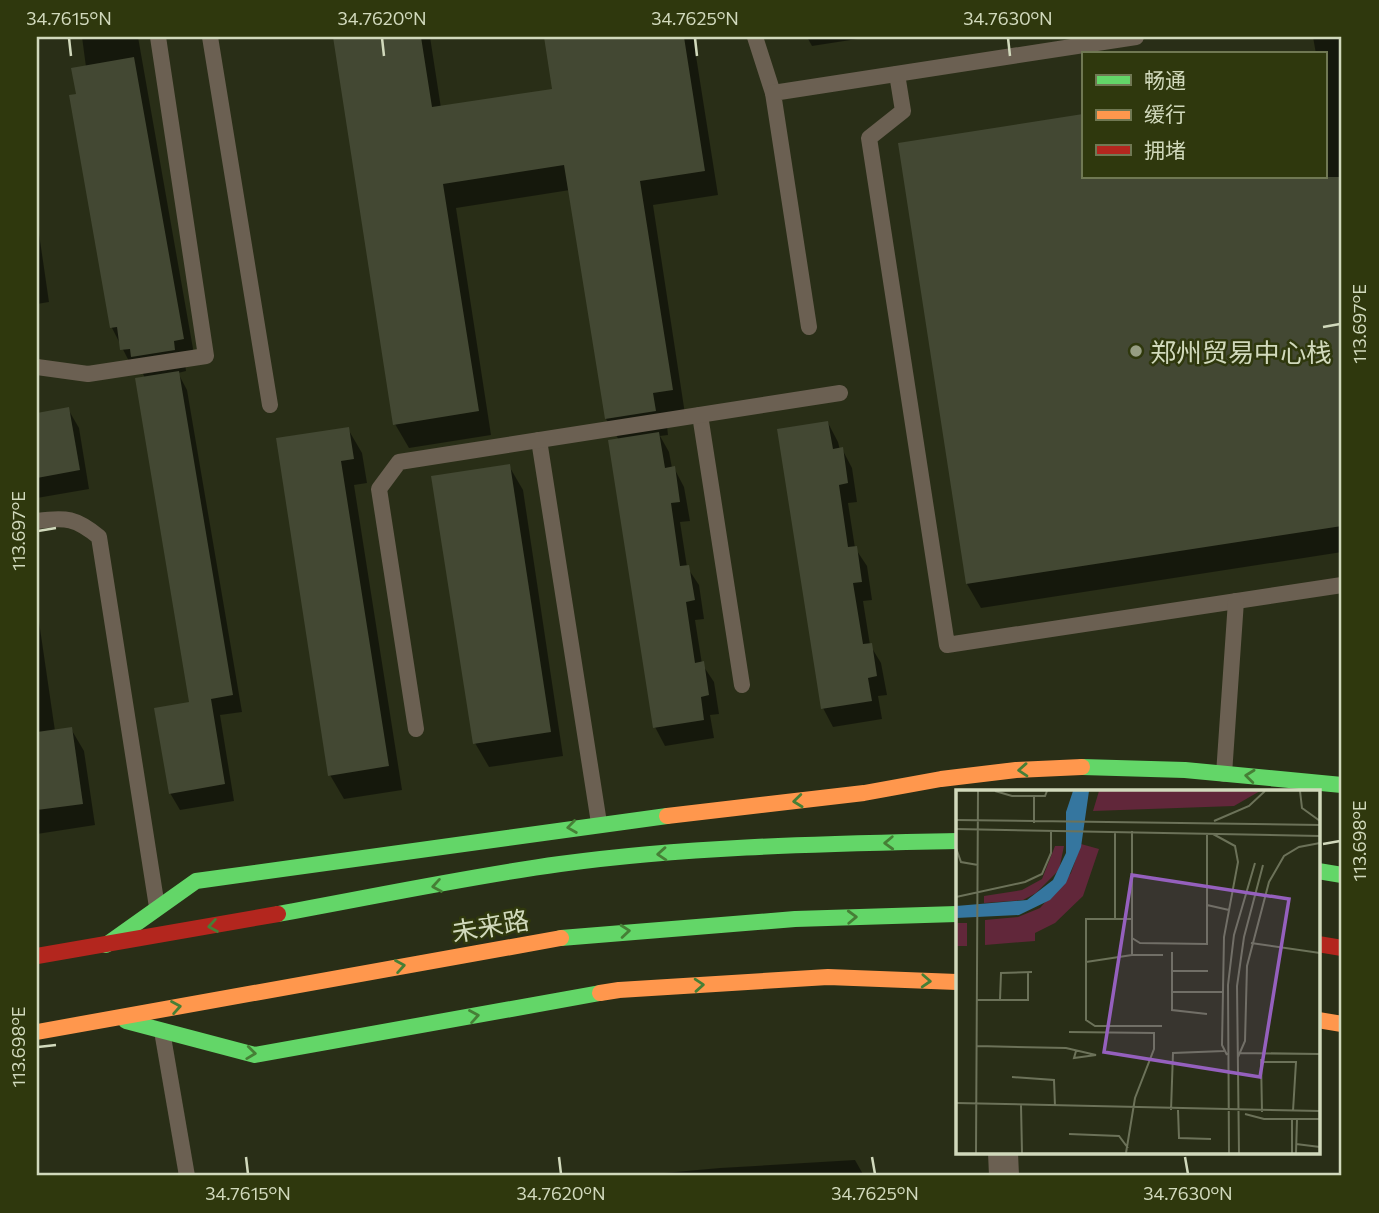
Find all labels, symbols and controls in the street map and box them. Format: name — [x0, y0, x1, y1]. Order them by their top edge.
text: 34.7615°N — [26, 7, 112, 29]
text: 34.7620°N — [337, 7, 427, 29]
text: 34.7625°N — [651, 7, 739, 29]
text: 34.7630°N — [963, 7, 1053, 29]
legend — [1082, 52, 1326, 178]
text: 畅通 — [1144, 67, 1186, 92]
text: 缓行 — [1144, 101, 1186, 126]
text: 拥堵 — [1144, 137, 1186, 162]
text: 113.697°E — [1348, 284, 1370, 364]
place label: 郑州贸易中心栈 — [1150, 336, 1332, 367]
marker: 郑州贸易中心栈 — [1128, 343, 1144, 359]
text: 113.697°E — [7, 491, 29, 571]
one-way arrow — [1017, 762, 1028, 777]
one-way arrow — [1244, 769, 1255, 784]
inset map — [956, 790, 1320, 1154]
one-way arrow — [792, 793, 803, 808]
text: 113.698°E — [1348, 801, 1370, 881]
one-way arrow — [566, 819, 578, 834]
one-way arrow — [883, 835, 894, 850]
one-way arrow — [656, 846, 667, 861]
one-way arrow — [431, 877, 443, 892]
street label: 未来路 — [449, 903, 531, 947]
one-way arrow — [847, 909, 857, 925]
one-way arrow — [207, 917, 219, 932]
one-way arrow — [619, 924, 630, 939]
one-way arrow — [394, 960, 406, 975]
one-way arrow — [921, 973, 932, 988]
one-way arrow — [694, 977, 705, 992]
one-way arrow — [170, 1000, 182, 1015]
text: 113.698°E — [7, 1007, 29, 1087]
one-way arrow — [468, 1009, 480, 1024]
one-way arrow — [245, 1045, 256, 1060]
text: 34.7615°N — [205, 1182, 291, 1204]
text: 34.7620°N — [516, 1182, 606, 1204]
text: 34.7625°N — [831, 1182, 919, 1204]
text: 34.7630°N — [1143, 1182, 1233, 1204]

